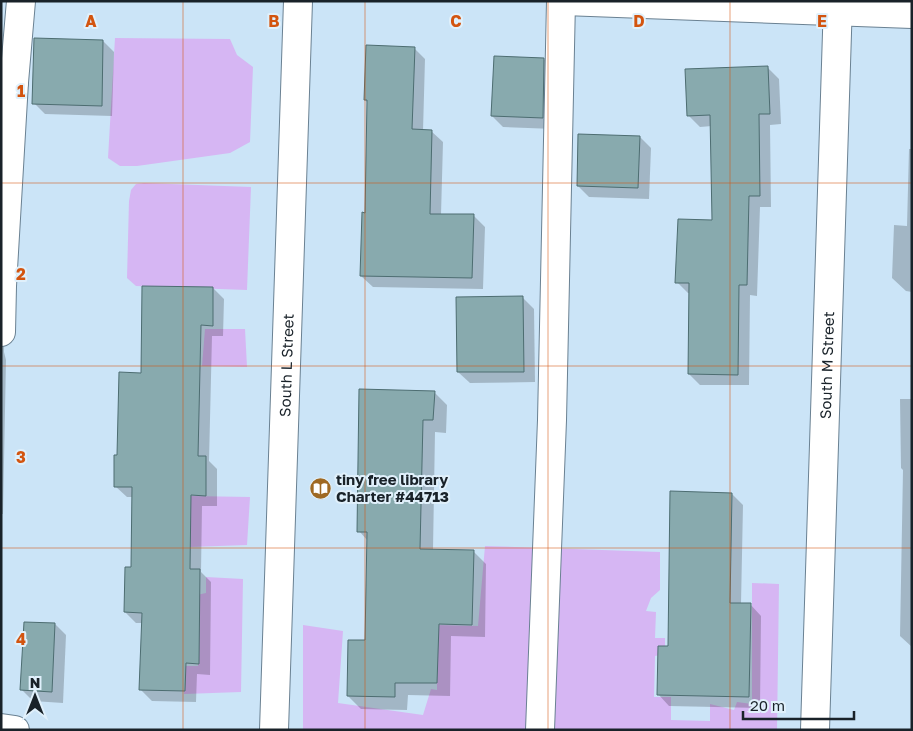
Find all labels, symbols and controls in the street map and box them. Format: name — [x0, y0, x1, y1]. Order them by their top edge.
text: A — [85, 11, 97, 31]
text: B — [268, 11, 280, 31]
text: C — [450, 11, 462, 31]
text: D — [633, 11, 645, 31]
text: E — [817, 11, 827, 31]
text: 1 — [17, 81, 25, 101]
text: 2 — [16, 264, 26, 284]
street label: South M Street — [816, 311, 837, 419]
street label: South L Street — [275, 313, 297, 417]
text: 3 — [16, 447, 26, 467]
place label: tiny free library Charter #44713 — [336, 470, 449, 505]
library icon: tiny free library Charter #44713 — [308, 476, 332, 500]
text: 4 — [16, 629, 26, 649]
north arrow — [10, 671, 60, 721]
text: N — [30, 674, 40, 691]
scale bar — [743, 688, 854, 720]
text: 20 m — [750, 696, 785, 714]

